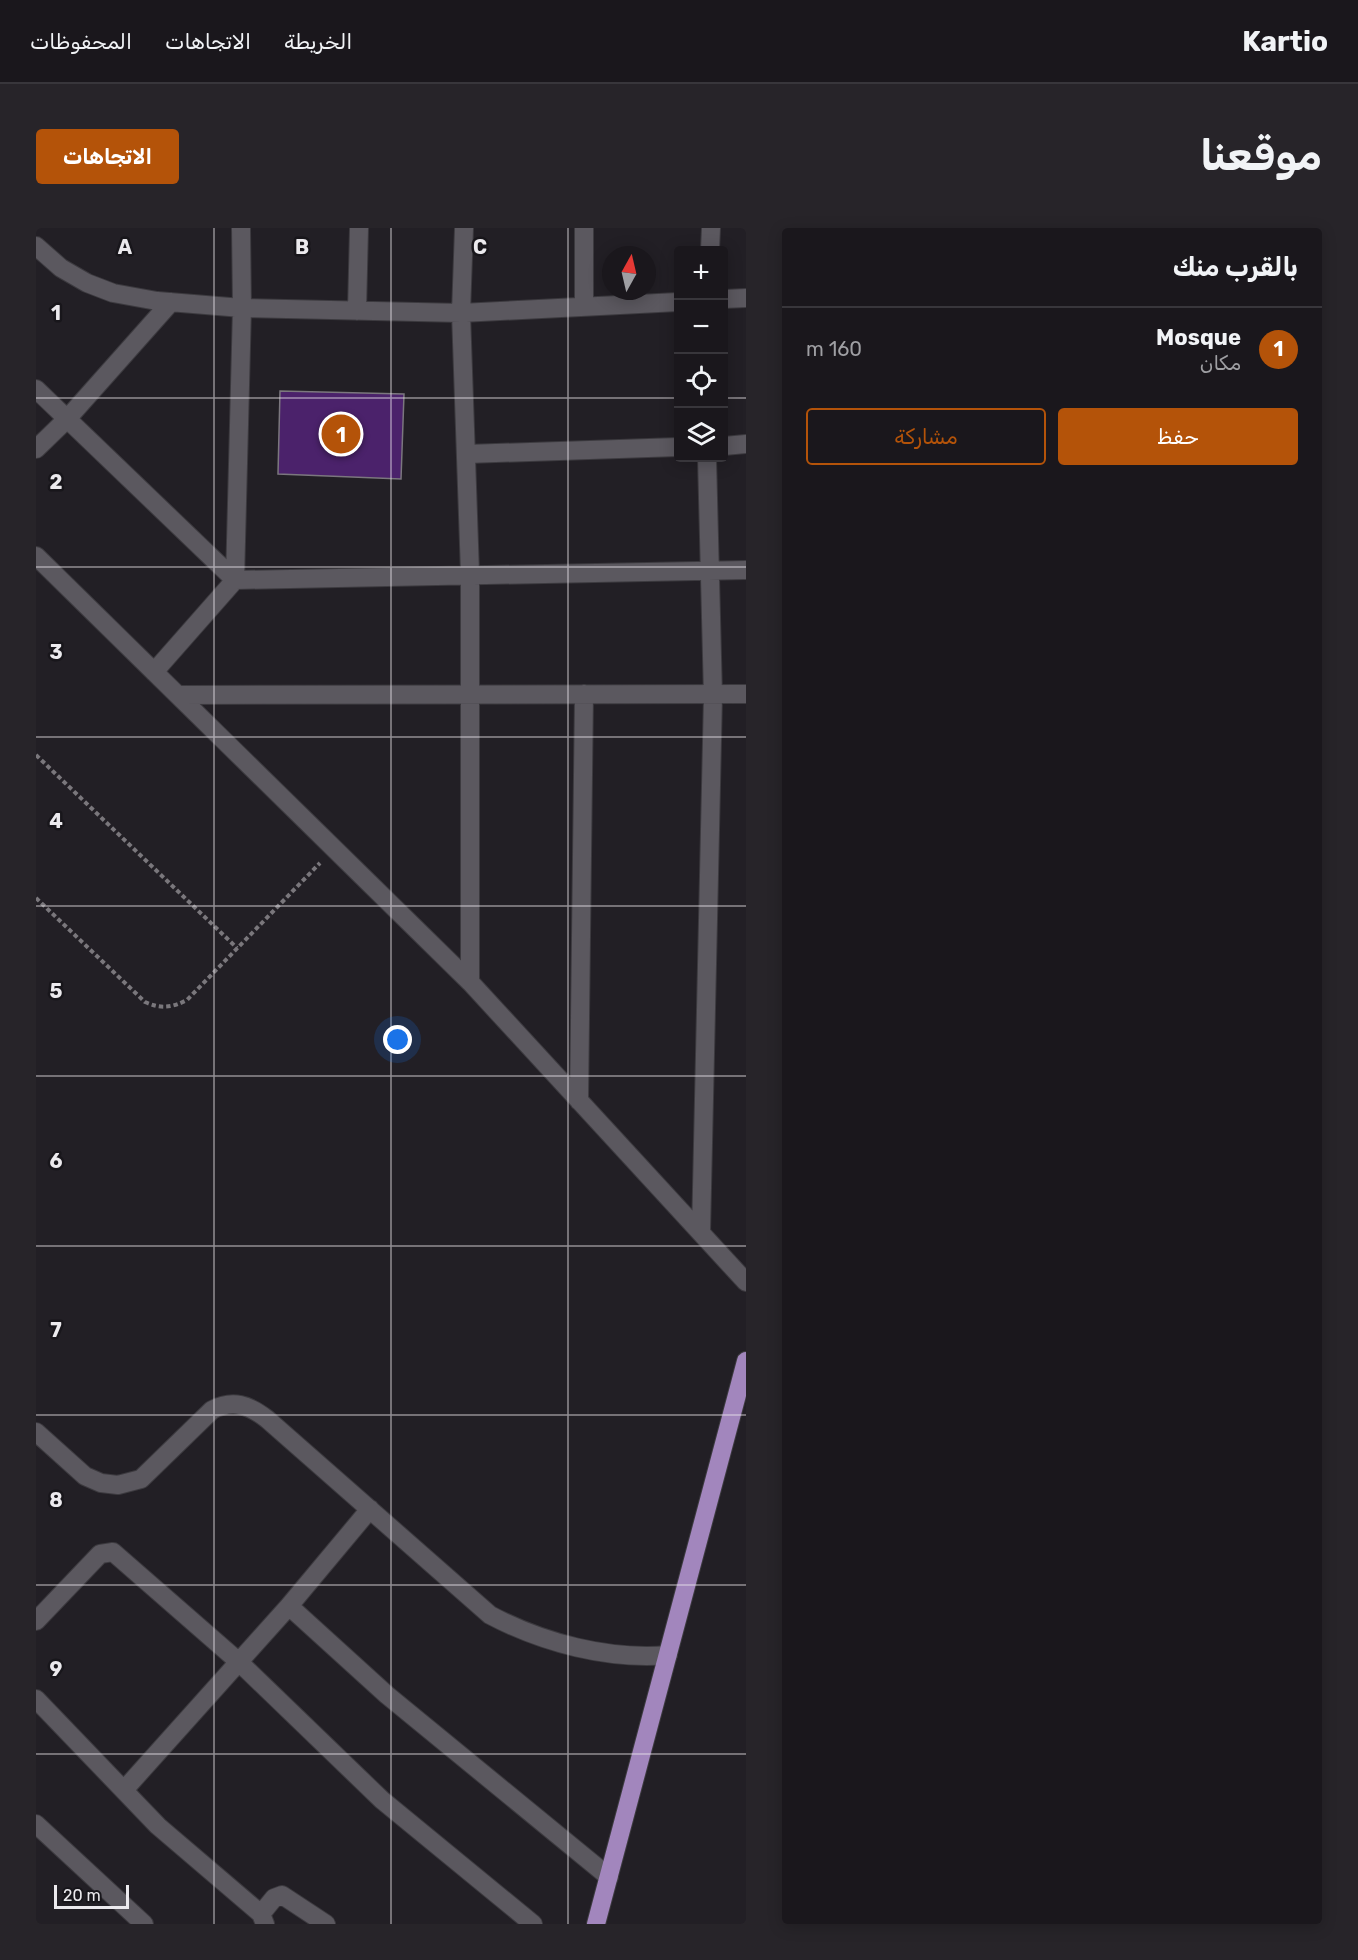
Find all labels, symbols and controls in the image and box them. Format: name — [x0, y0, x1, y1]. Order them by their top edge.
text: Kartio — [1242, 25, 1328, 58]
text: المحفوظات — [30, 29, 132, 54]
text: الاتجاهات — [165, 29, 251, 54]
text: الخريطة — [284, 29, 352, 54]
button: الاتجاهات — [36, 129, 179, 184]
text: موقعنا — [1200, 131, 1322, 181]
text: A — [118, 235, 133, 259]
text: B — [295, 235, 309, 259]
text: C — [473, 235, 487, 259]
north arrow — [602, 246, 656, 300]
map controls — [674, 246, 728, 462]
button: + — [674, 246, 728, 300]
text: بالقرب منك — [1173, 252, 1298, 283]
button: − — [674, 300, 728, 354]
text: 1 — [51, 301, 61, 325]
text: Mosque — [1156, 324, 1241, 351]
text: 160 m — [806, 337, 862, 361]
text: 1 — [1274, 337, 1283, 361]
text: مكان — [1200, 351, 1241, 375]
button: locate — [674, 354, 728, 408]
button: layers — [674, 408, 728, 462]
button: مشاركة — [806, 408, 1046, 465]
button: حفظ — [1058, 408, 1298, 465]
pin: 1 — [322, 412, 360, 456]
text: 2 — [50, 470, 63, 494]
text: 3 — [49, 640, 63, 664]
text: 4 — [49, 809, 63, 833]
text: 5 — [50, 979, 63, 1003]
your location — [383, 1025, 412, 1054]
text: 6 — [49, 1149, 63, 1173]
text: 7 — [50, 1318, 62, 1342]
text: 8 — [49, 1488, 63, 1512]
text: 9 — [50, 1657, 63, 1681]
scale bar — [54, 1882, 129, 1910]
text: 20 m — [63, 1886, 101, 1905]

